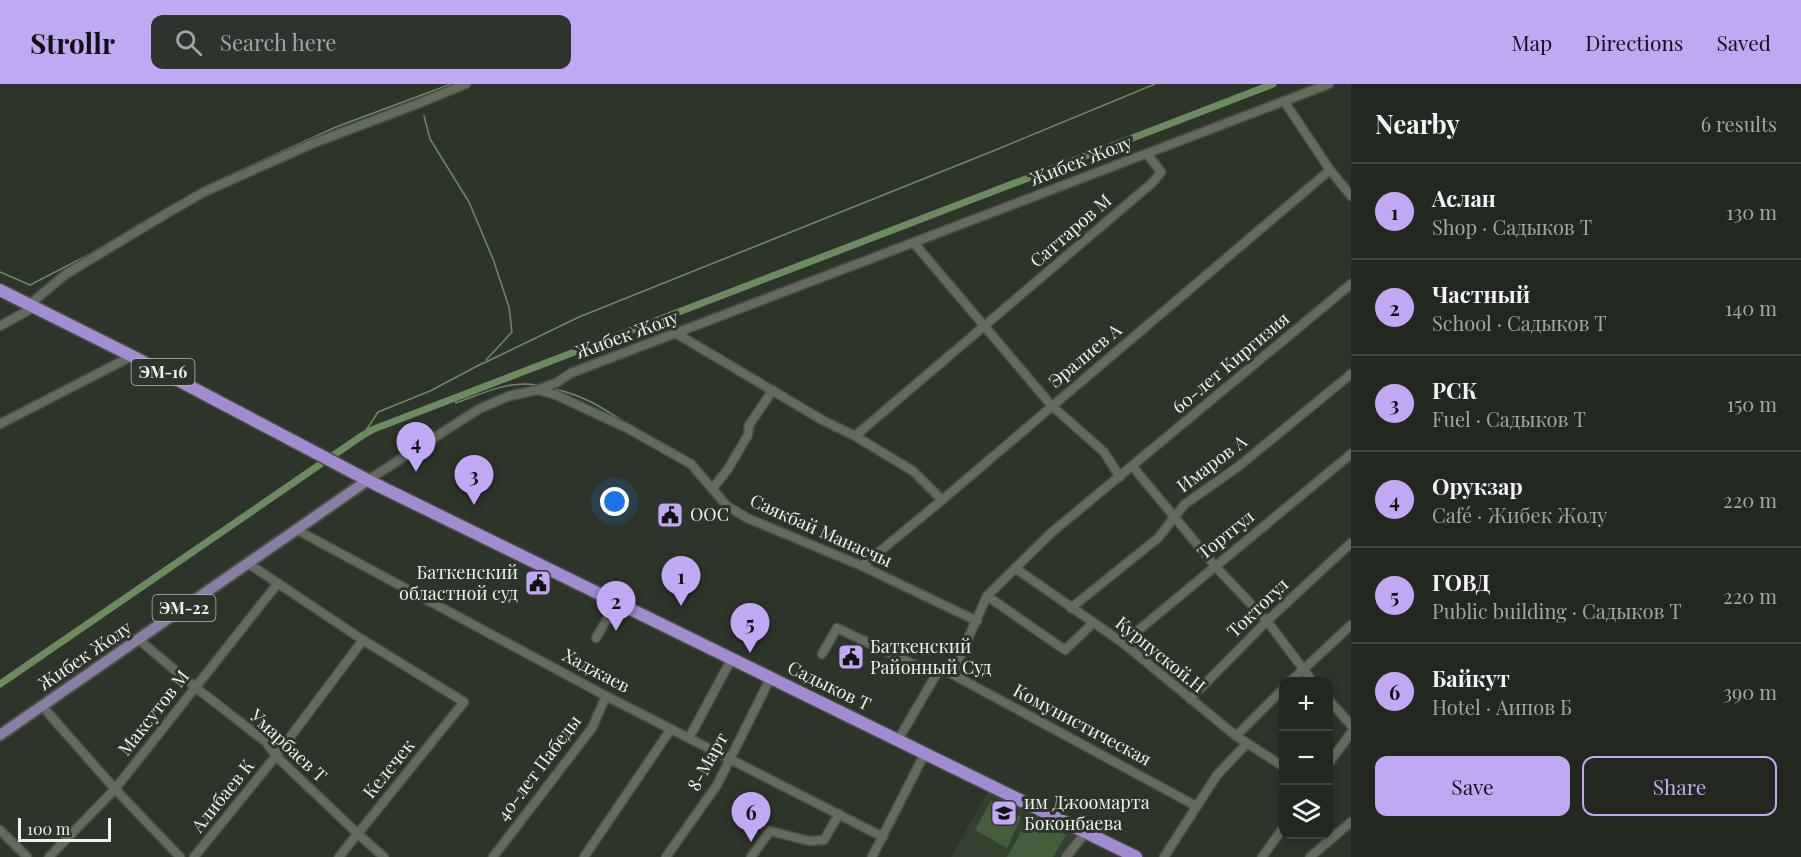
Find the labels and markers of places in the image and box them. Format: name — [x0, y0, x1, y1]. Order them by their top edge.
pin: 4 — [396, 422, 436, 472]
pin: 3 — [454, 456, 494, 505]
public building icon: ООС — [655, 500, 685, 530]
place label: ООС — [690, 502, 729, 526]
pin: 1 — [662, 556, 700, 606]
place label: Баткенский областной суд — [399, 560, 519, 605]
public building icon: Баткенский областной суд — [523, 568, 553, 598]
pin: 2 — [596, 582, 636, 631]
pin: 5 — [730, 604, 770, 653]
place label: Баткенский Районный Суд — [870, 634, 992, 679]
public building icon: Баткенский Районный Суд — [836, 642, 866, 672]
place label: им Джоомарта Боконбаева — [1024, 790, 1150, 835]
pin: 6 — [732, 792, 771, 842]
school or university icon: им Джоомарта Боконбаева — [989, 798, 1019, 828]

